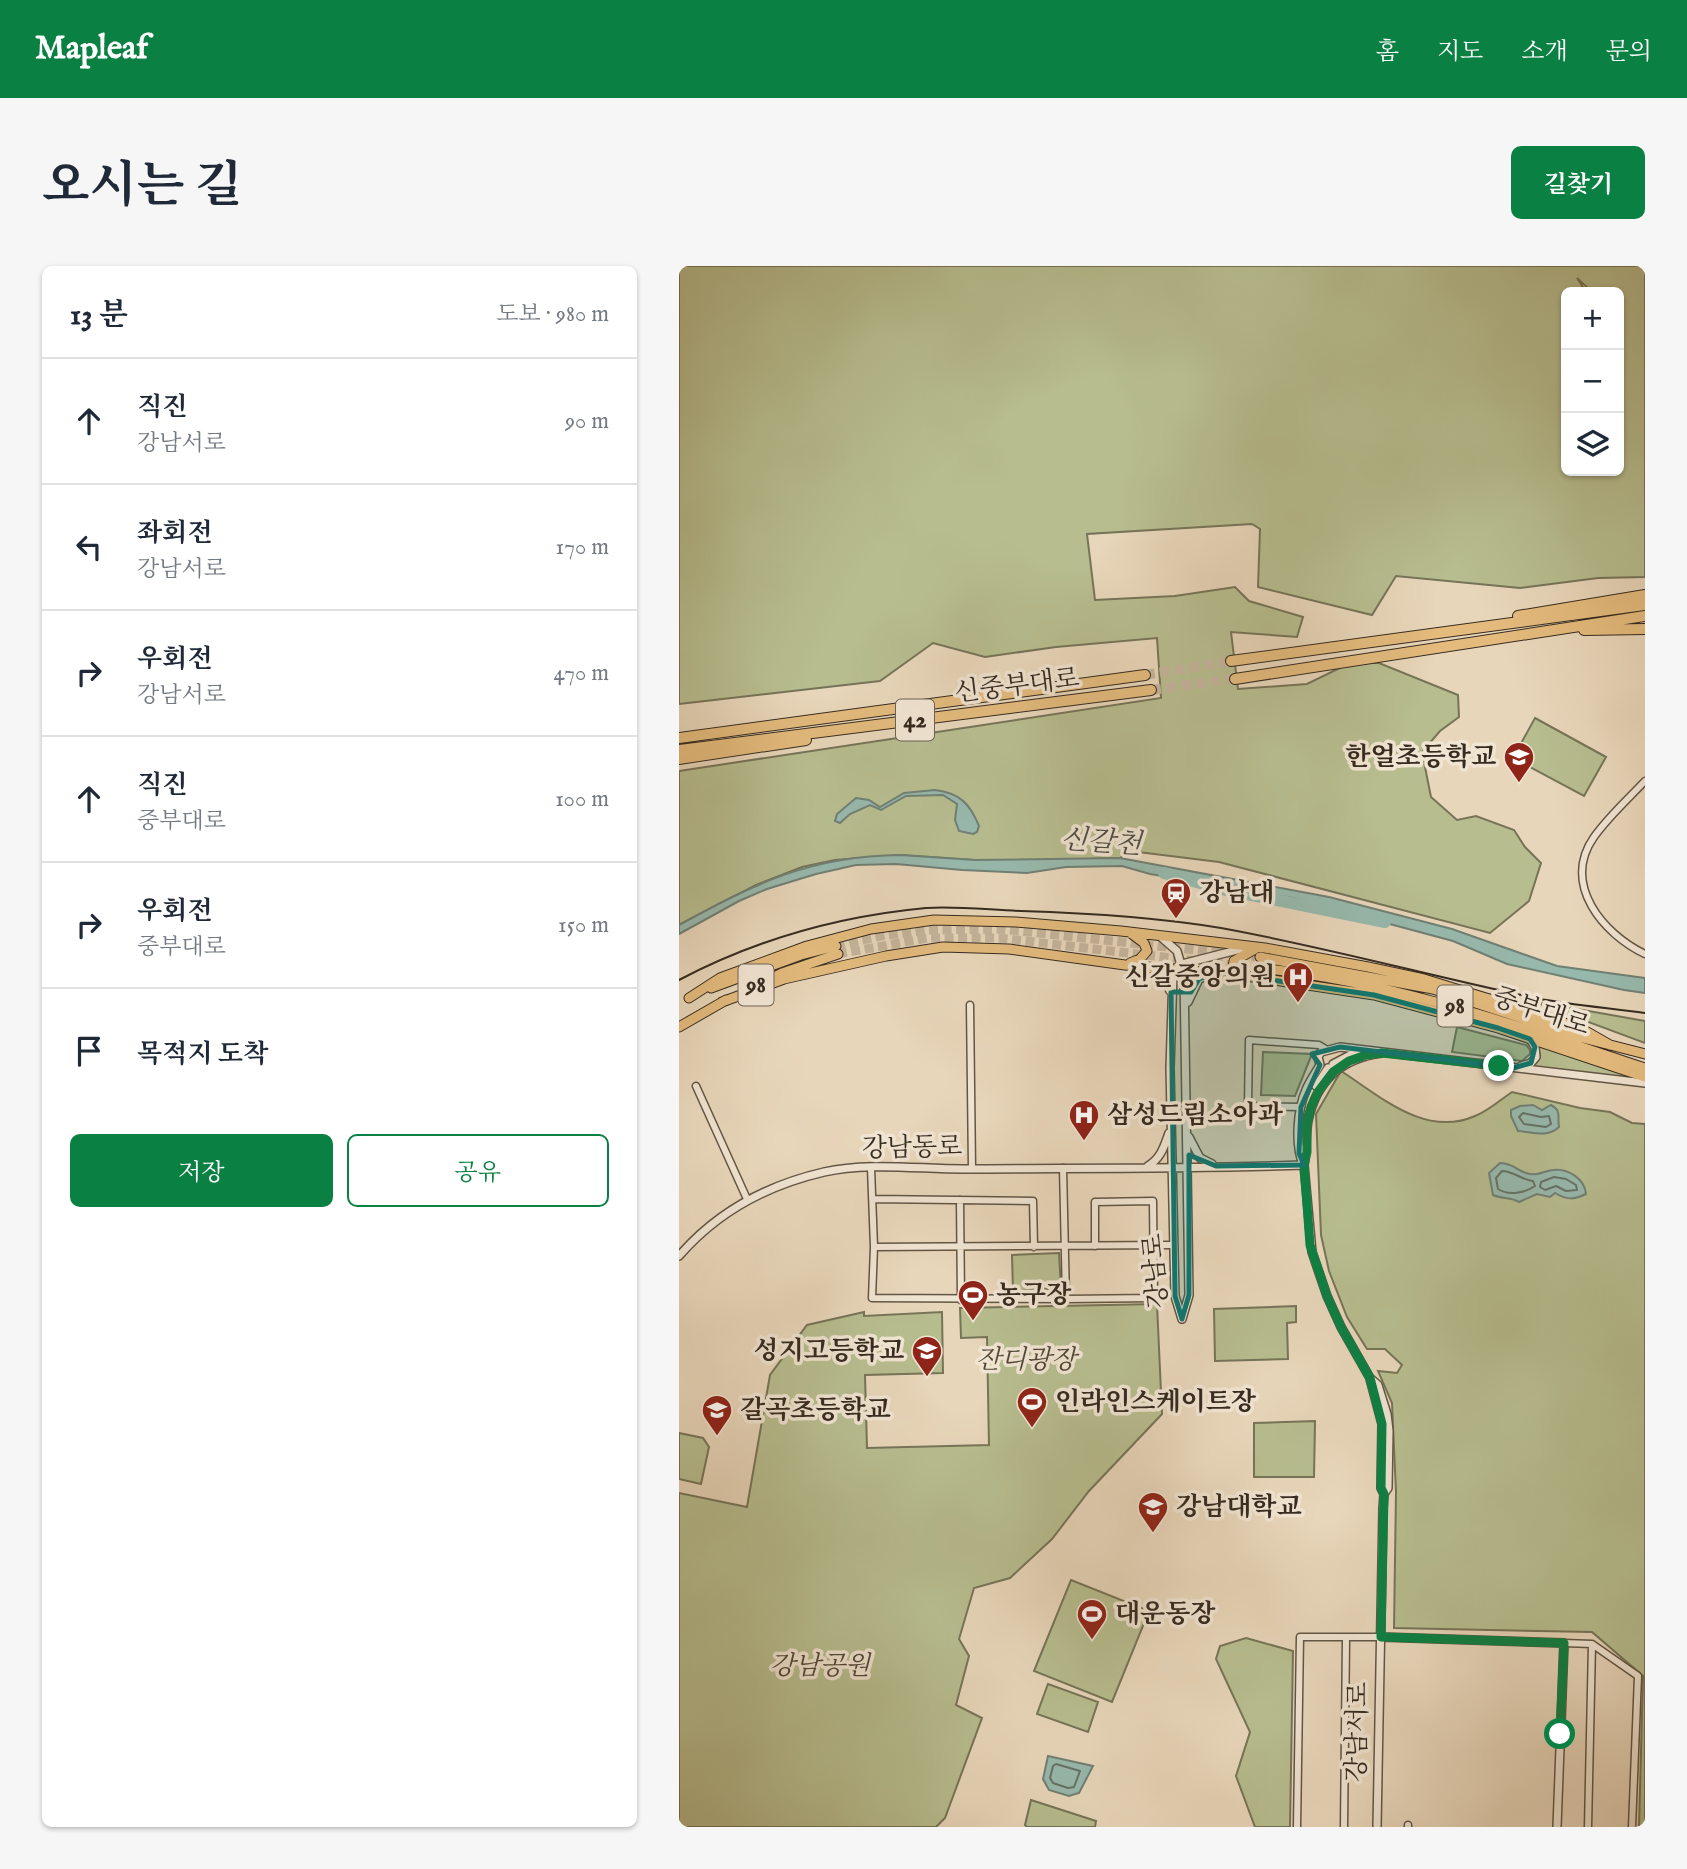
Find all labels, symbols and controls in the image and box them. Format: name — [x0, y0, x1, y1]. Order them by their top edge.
text: Mapleaf — [35, 28, 148, 70]
text: 홈 — [1376, 37, 1399, 68]
text: 지도 — [1437, 37, 1483, 68]
text: 소개 — [1521, 37, 1568, 68]
text: 문의 — [1606, 37, 1652, 68]
button: 길찾기 — [1511, 146, 1645, 219]
text: 오시는 길 — [42, 157, 242, 219]
map controls — [1561, 287, 1624, 476]
button: + — [1561, 287, 1624, 350]
text: 13 분 — [70, 297, 128, 335]
text: 도보 · 980 m — [496, 300, 609, 329]
button: − — [1561, 350, 1624, 413]
text: 직진 — [137, 391, 187, 424]
icon: ahead — [70, 402, 108, 440]
text: 90 m — [565, 407, 609, 436]
button: layers — [1561, 413, 1624, 476]
text: 강남서로 — [137, 429, 226, 458]
text: 좌회전 — [137, 517, 212, 550]
icon: left — [70, 528, 108, 566]
text: 170 m — [556, 533, 609, 562]
text: 강남서로 — [137, 555, 226, 584]
text: 우회전 — [137, 643, 212, 676]
icon: right — [70, 654, 108, 692]
text: 470 m — [554, 659, 609, 688]
street label: 신중부대로 — [953, 662, 1081, 710]
text: 강남서로 — [137, 681, 226, 710]
road number: 42 — [896, 700, 934, 741]
school or university icon: 한얼초등학교 — [1502, 740, 1536, 784]
place label: 한얼초등학교 — [1345, 741, 1496, 774]
text: 직진 — [137, 769, 187, 802]
icon: ahead — [70, 780, 108, 818]
text: 100 m — [555, 785, 609, 814]
text: 중부대로 — [137, 807, 226, 836]
water label: 신갈천 — [1059, 823, 1145, 863]
station icon: 강남대 — [1159, 876, 1193, 920]
place label: 강남대 — [1199, 877, 1274, 910]
text: 우회전 — [137, 895, 212, 928]
icon: right — [70, 906, 108, 944]
text: 150 m — [558, 911, 609, 940]
text: 중부대로 — [137, 933, 226, 962]
hospital icon: 신갈중앙의원 — [1281, 960, 1315, 1004]
place label: 신갈중앙의원 — [1124, 961, 1275, 994]
road number: 98 — [739, 964, 773, 1006]
street label: 중부대로 — [1488, 981, 1594, 1043]
road number: 98 — [1437, 986, 1473, 1026]
icon: arrive — [70, 1032, 108, 1070]
text: 목적지 도착 — [137, 1038, 268, 1071]
route end — [1483, 1050, 1514, 1081]
hospital icon: 삼성드림소아과 — [1067, 1098, 1101, 1142]
place label: 삼성드림소아과 — [1107, 1099, 1284, 1132]
street label: 강남동로 — [861, 1131, 963, 1165]
button: 저장 — [70, 1134, 333, 1207]
button: 공유 — [347, 1134, 609, 1207]
street label: 강남로 — [1136, 1232, 1176, 1310]
sports icon: 농구장 — [956, 1278, 990, 1322]
place label: 농구장 — [996, 1279, 1072, 1312]
school or university icon: 성지고등학교 — [910, 1334, 944, 1378]
place label: 성지고등학교 — [753, 1335, 904, 1368]
park label: 잔디광장 — [976, 1344, 1080, 1377]
sports icon: 인라인스케이트장 — [1015, 1385, 1049, 1429]
place label: 인라인스케이트장 — [1055, 1386, 1257, 1419]
school or university icon: 갈곡초등학교 — [700, 1393, 734, 1437]
place label: 갈곡초등학교 — [740, 1394, 891, 1427]
school or university icon: 강남대학교 — [1136, 1490, 1170, 1534]
place label: 강남대학교 — [1176, 1491, 1302, 1524]
sports icon: 대운동장 — [1075, 1597, 1109, 1641]
place label: 대운동장 — [1115, 1598, 1216, 1631]
park label: 강남공원 — [770, 1650, 872, 1683]
street label: 강남서로 — [1341, 1681, 1375, 1783]
route start — [1544, 1718, 1575, 1749]

